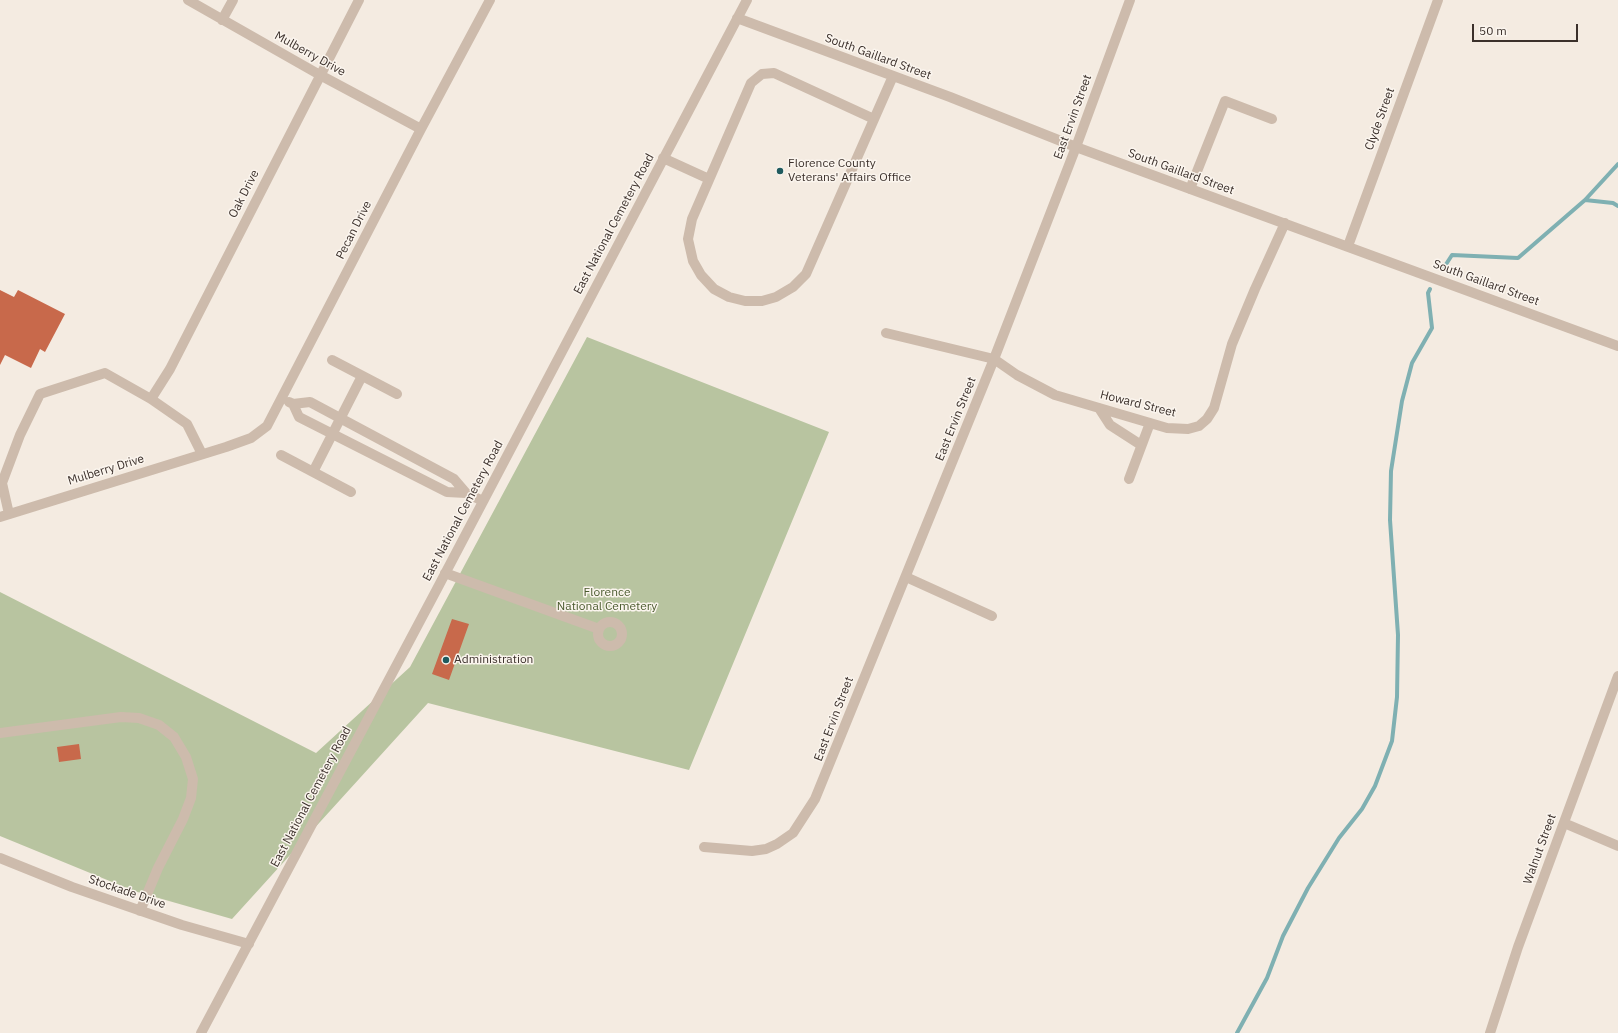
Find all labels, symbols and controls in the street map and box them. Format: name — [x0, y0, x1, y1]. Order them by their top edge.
scale bar — [1474, 16, 1580, 42]
text: 50 m — [1479, 23, 1507, 38]
street label: Mulberry Drive — [272, 29, 348, 79]
street label: South Gaillard Street — [823, 31, 933, 83]
street label: East Ervin Street — [1051, 73, 1095, 161]
street label: Clyde Street — [1362, 86, 1398, 152]
street label: South Gaillard Street — [1126, 146, 1236, 198]
street label: East National Cemetery Road — [571, 151, 657, 297]
place label: Florence County Veterans' Affairs Office — [788, 157, 911, 185]
marker: Florence County Veterans' Affairs Office — [775, 166, 785, 176]
street label: Oak Drive — [226, 168, 262, 220]
street label: Pecan Drive — [333, 198, 375, 262]
street label: South Gaillard Street — [1431, 257, 1541, 309]
street label: East Ervin Street — [933, 375, 979, 463]
street label: Howard Street — [1099, 388, 1177, 420]
street label: East National Cemetery Road — [420, 438, 506, 584]
street label: Mulberry Drive — [66, 452, 146, 488]
park label: Florence National Cemetery — [557, 586, 657, 614]
place label: Administration — [454, 653, 533, 667]
marker: Administration — [441, 655, 451, 665]
street label: East Ervin Street — [811, 675, 857, 763]
street label: East National Cemetery Road — [268, 724, 354, 870]
street label: Walnut Street — [1521, 812, 1559, 886]
street label: Stockade Drive — [86, 872, 168, 912]

